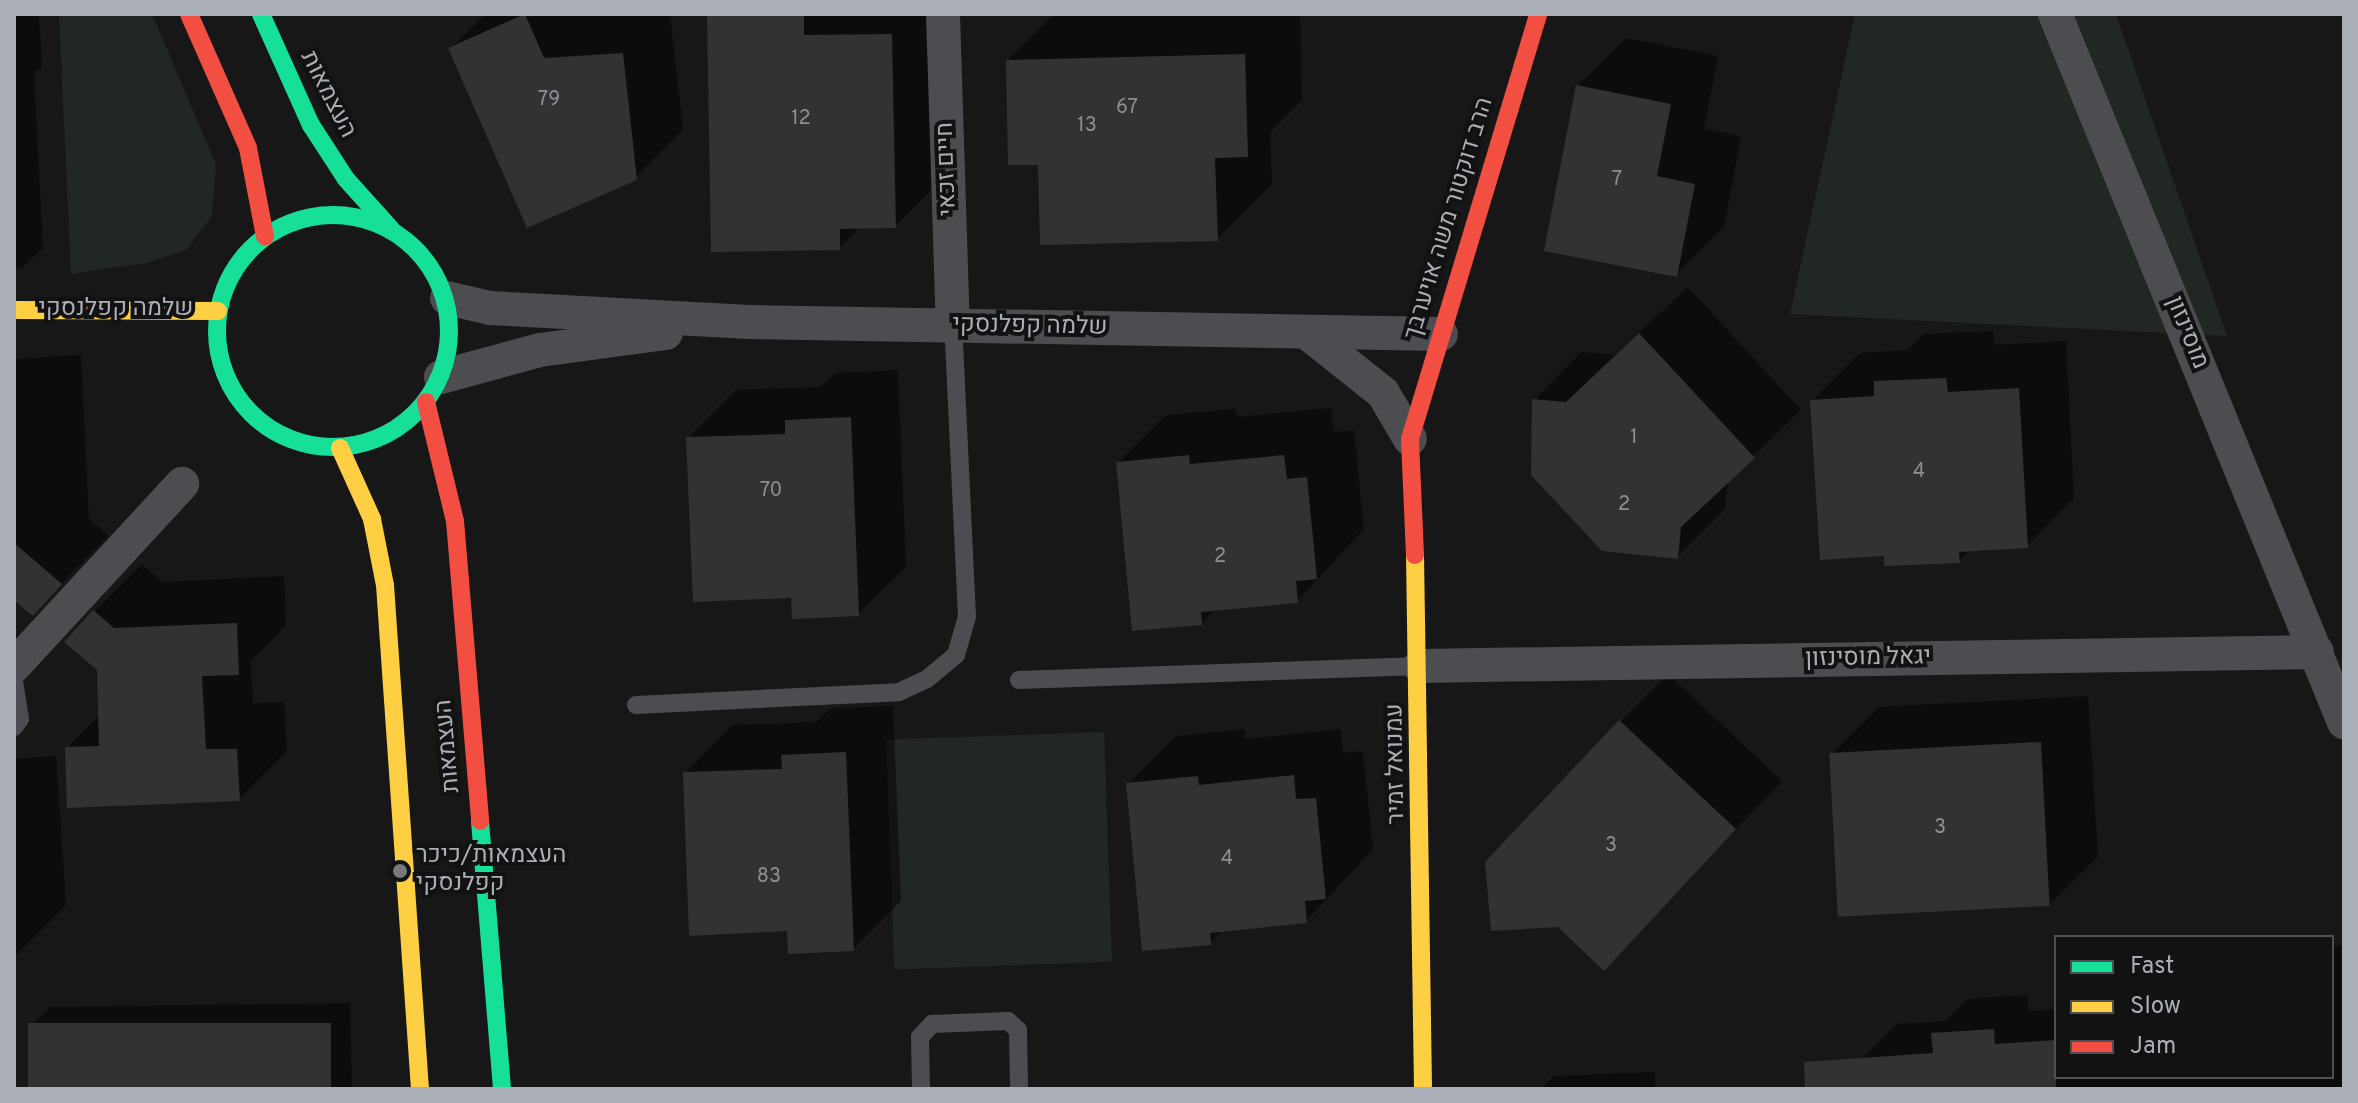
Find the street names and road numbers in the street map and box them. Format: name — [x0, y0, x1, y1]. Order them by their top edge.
street label: העצמאות — [293, 47, 361, 143]
street label: הרב דוקטור משה אויערבך — [1399, 94, 1501, 344]
street label: חיים זכאי — [932, 122, 964, 216]
street label: מוסינזון — [2158, 292, 2214, 374]
street label: שלמה קפלנסקי — [39, 296, 193, 324]
street label: שלמה קפלנסקי — [952, 311, 1108, 343]
street label: יגאל מוסינזון — [1805, 644, 1931, 674]
street label: העצמאות — [431, 698, 467, 794]
street label: עמנואל זמיר — [1382, 703, 1412, 825]

